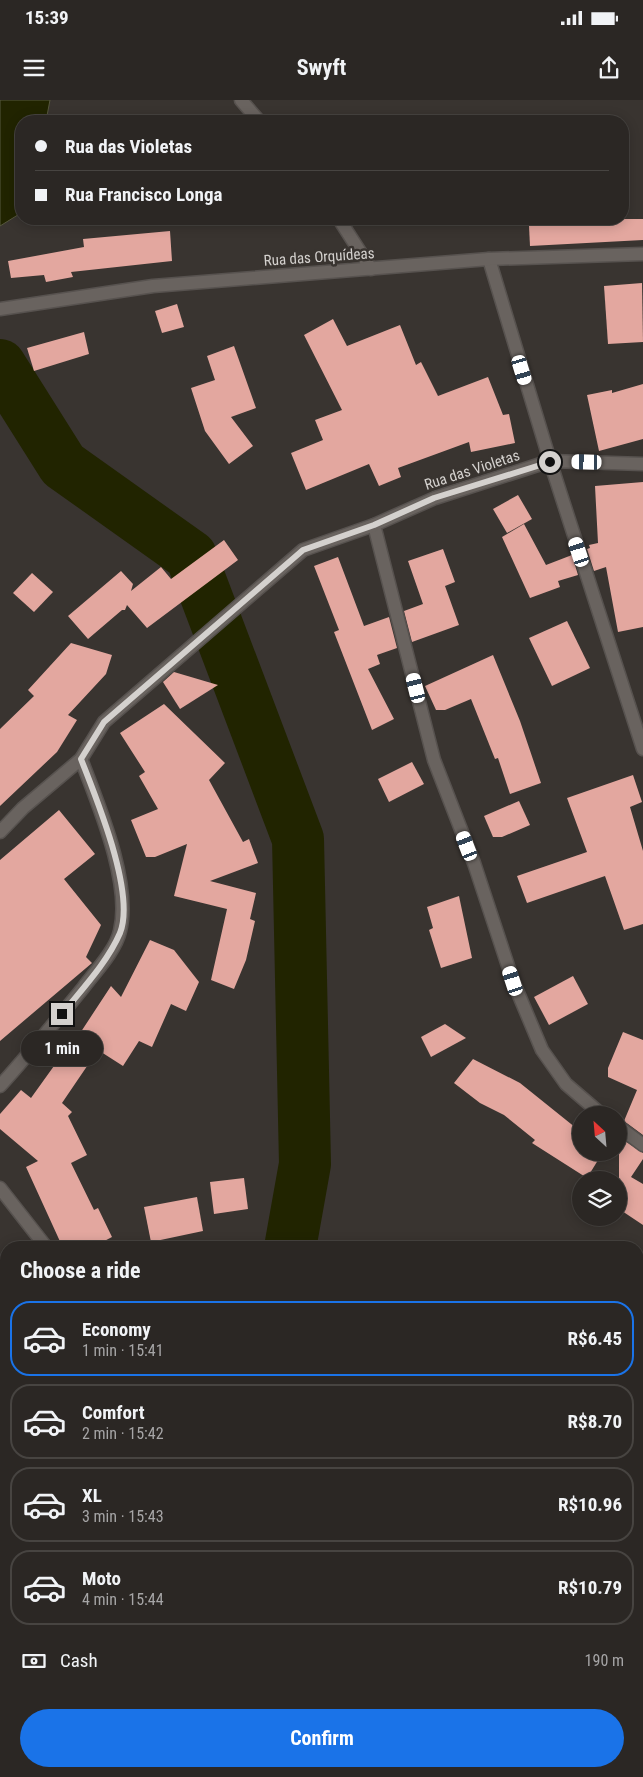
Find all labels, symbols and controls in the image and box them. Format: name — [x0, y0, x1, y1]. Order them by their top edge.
text: 15:39 — [25, 6, 69, 29]
icon: menu — [20, 54, 48, 82]
icon: share — [595, 54, 623, 82]
text: Swyft — [297, 55, 346, 80]
text: Rua das Violetas — [65, 135, 192, 158]
text: Rua Francisco Longa — [65, 183, 222, 206]
street label: Rua das Orquídeas — [263, 244, 375, 270]
car — [510, 353, 533, 387]
street label: Rua das Violetas — [422, 446, 522, 494]
route start — [539, 451, 561, 473]
car — [571, 454, 602, 470]
car — [567, 535, 590, 569]
car — [405, 672, 426, 704]
car — [454, 829, 479, 863]
car — [501, 964, 524, 998]
route end — [51, 1003, 73, 1025]
callout: 1 min — [21, 1032, 103, 1066]
text: 1 min — [44, 1039, 80, 1058]
north arrow — [572, 1106, 628, 1161]
map controls — [572, 1106, 627, 1226]
button: layers — [572, 1171, 627, 1226]
text: Choose a ride — [20, 1258, 141, 1283]
icon: car — [22, 1316, 67, 1361]
text: Economy — [82, 1318, 151, 1341]
text: R$6.45 — [568, 1327, 622, 1350]
text: 1 min · 15:41 — [82, 1341, 164, 1360]
icon: car — [22, 1399, 67, 1444]
text: Comfort — [82, 1401, 145, 1424]
text: R$8.70 — [568, 1410, 622, 1433]
text: 2 min · 15:42 — [82, 1424, 164, 1443]
icon: car — [22, 1482, 67, 1527]
text: XL — [82, 1484, 102, 1507]
text: R$10.96 — [558, 1493, 622, 1516]
text: 3 min · 15:43 — [82, 1507, 164, 1526]
icon: car — [22, 1565, 67, 1610]
text: Moto — [82, 1567, 121, 1590]
text: R$10.79 — [558, 1576, 622, 1599]
text: 4 min · 15:44 — [82, 1590, 164, 1609]
icon: cash — [20, 1647, 48, 1675]
text: Cash — [60, 1649, 98, 1672]
text: 190 m — [585, 1651, 624, 1670]
button: Confirm — [20, 1709, 624, 1767]

